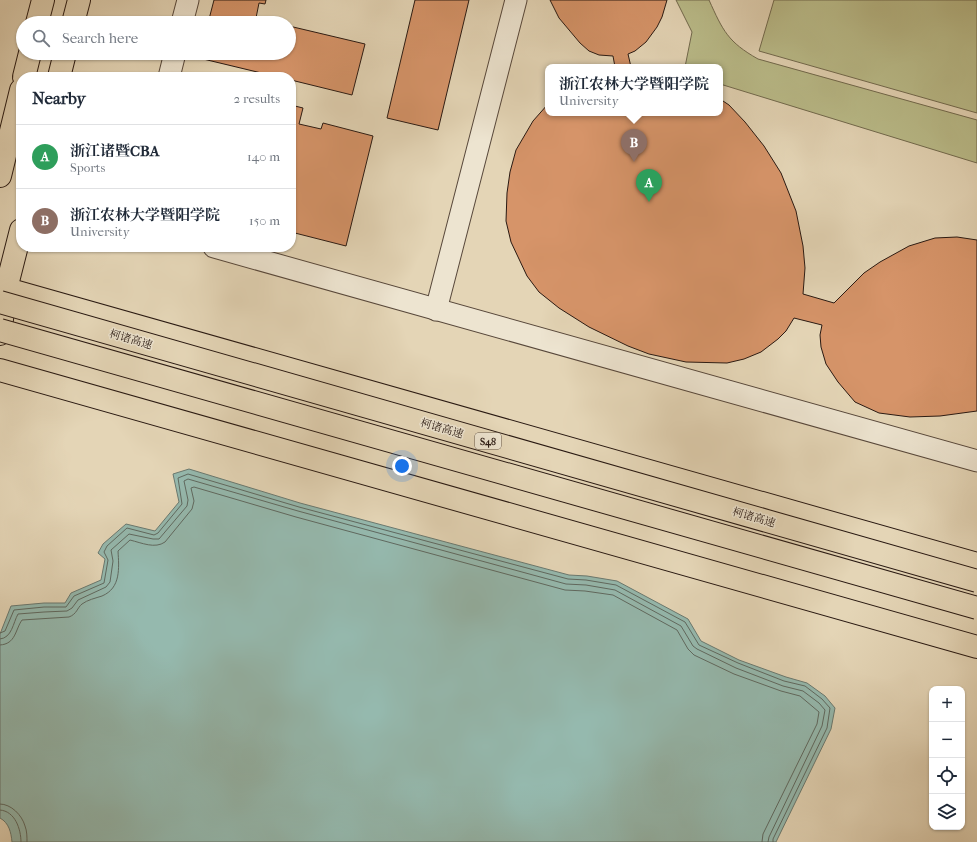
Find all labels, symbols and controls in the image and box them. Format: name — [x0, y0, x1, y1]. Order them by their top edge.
search box — [16, 16, 296, 60]
icon: search — [30, 27, 52, 49]
text: Search here — [62, 29, 138, 47]
popup — [545, 64, 723, 116]
text: 浙江农林大学暨阳学院 — [559, 75, 709, 93]
text: Nearby — [32, 88, 86, 108]
text: 2 results — [234, 91, 280, 106]
text: University — [559, 93, 619, 108]
pin: B — [621, 129, 647, 162]
text: 浙江诸暨CBA — [70, 142, 160, 160]
text: A — [41, 149, 49, 164]
text: 140 m — [247, 149, 280, 164]
text: Sports — [70, 160, 105, 175]
pin: A — [636, 169, 662, 202]
text: 浙江农林大学暨阳学院 — [70, 206, 220, 224]
text: B — [41, 213, 49, 228]
text: 150 m — [249, 213, 280, 228]
text: University — [70, 224, 130, 239]
street label: 柯诸高速 — [108, 327, 154, 352]
street label: 柯诸高速 — [419, 416, 465, 441]
road number: S48 — [475, 433, 501, 449]
your location — [392, 456, 412, 476]
street label: 柯诸高速 — [731, 505, 777, 530]
map controls — [929, 686, 965, 830]
button: + — [929, 686, 965, 722]
button: − — [929, 722, 965, 758]
button: locate — [929, 758, 965, 794]
button: layers — [929, 794, 965, 830]

